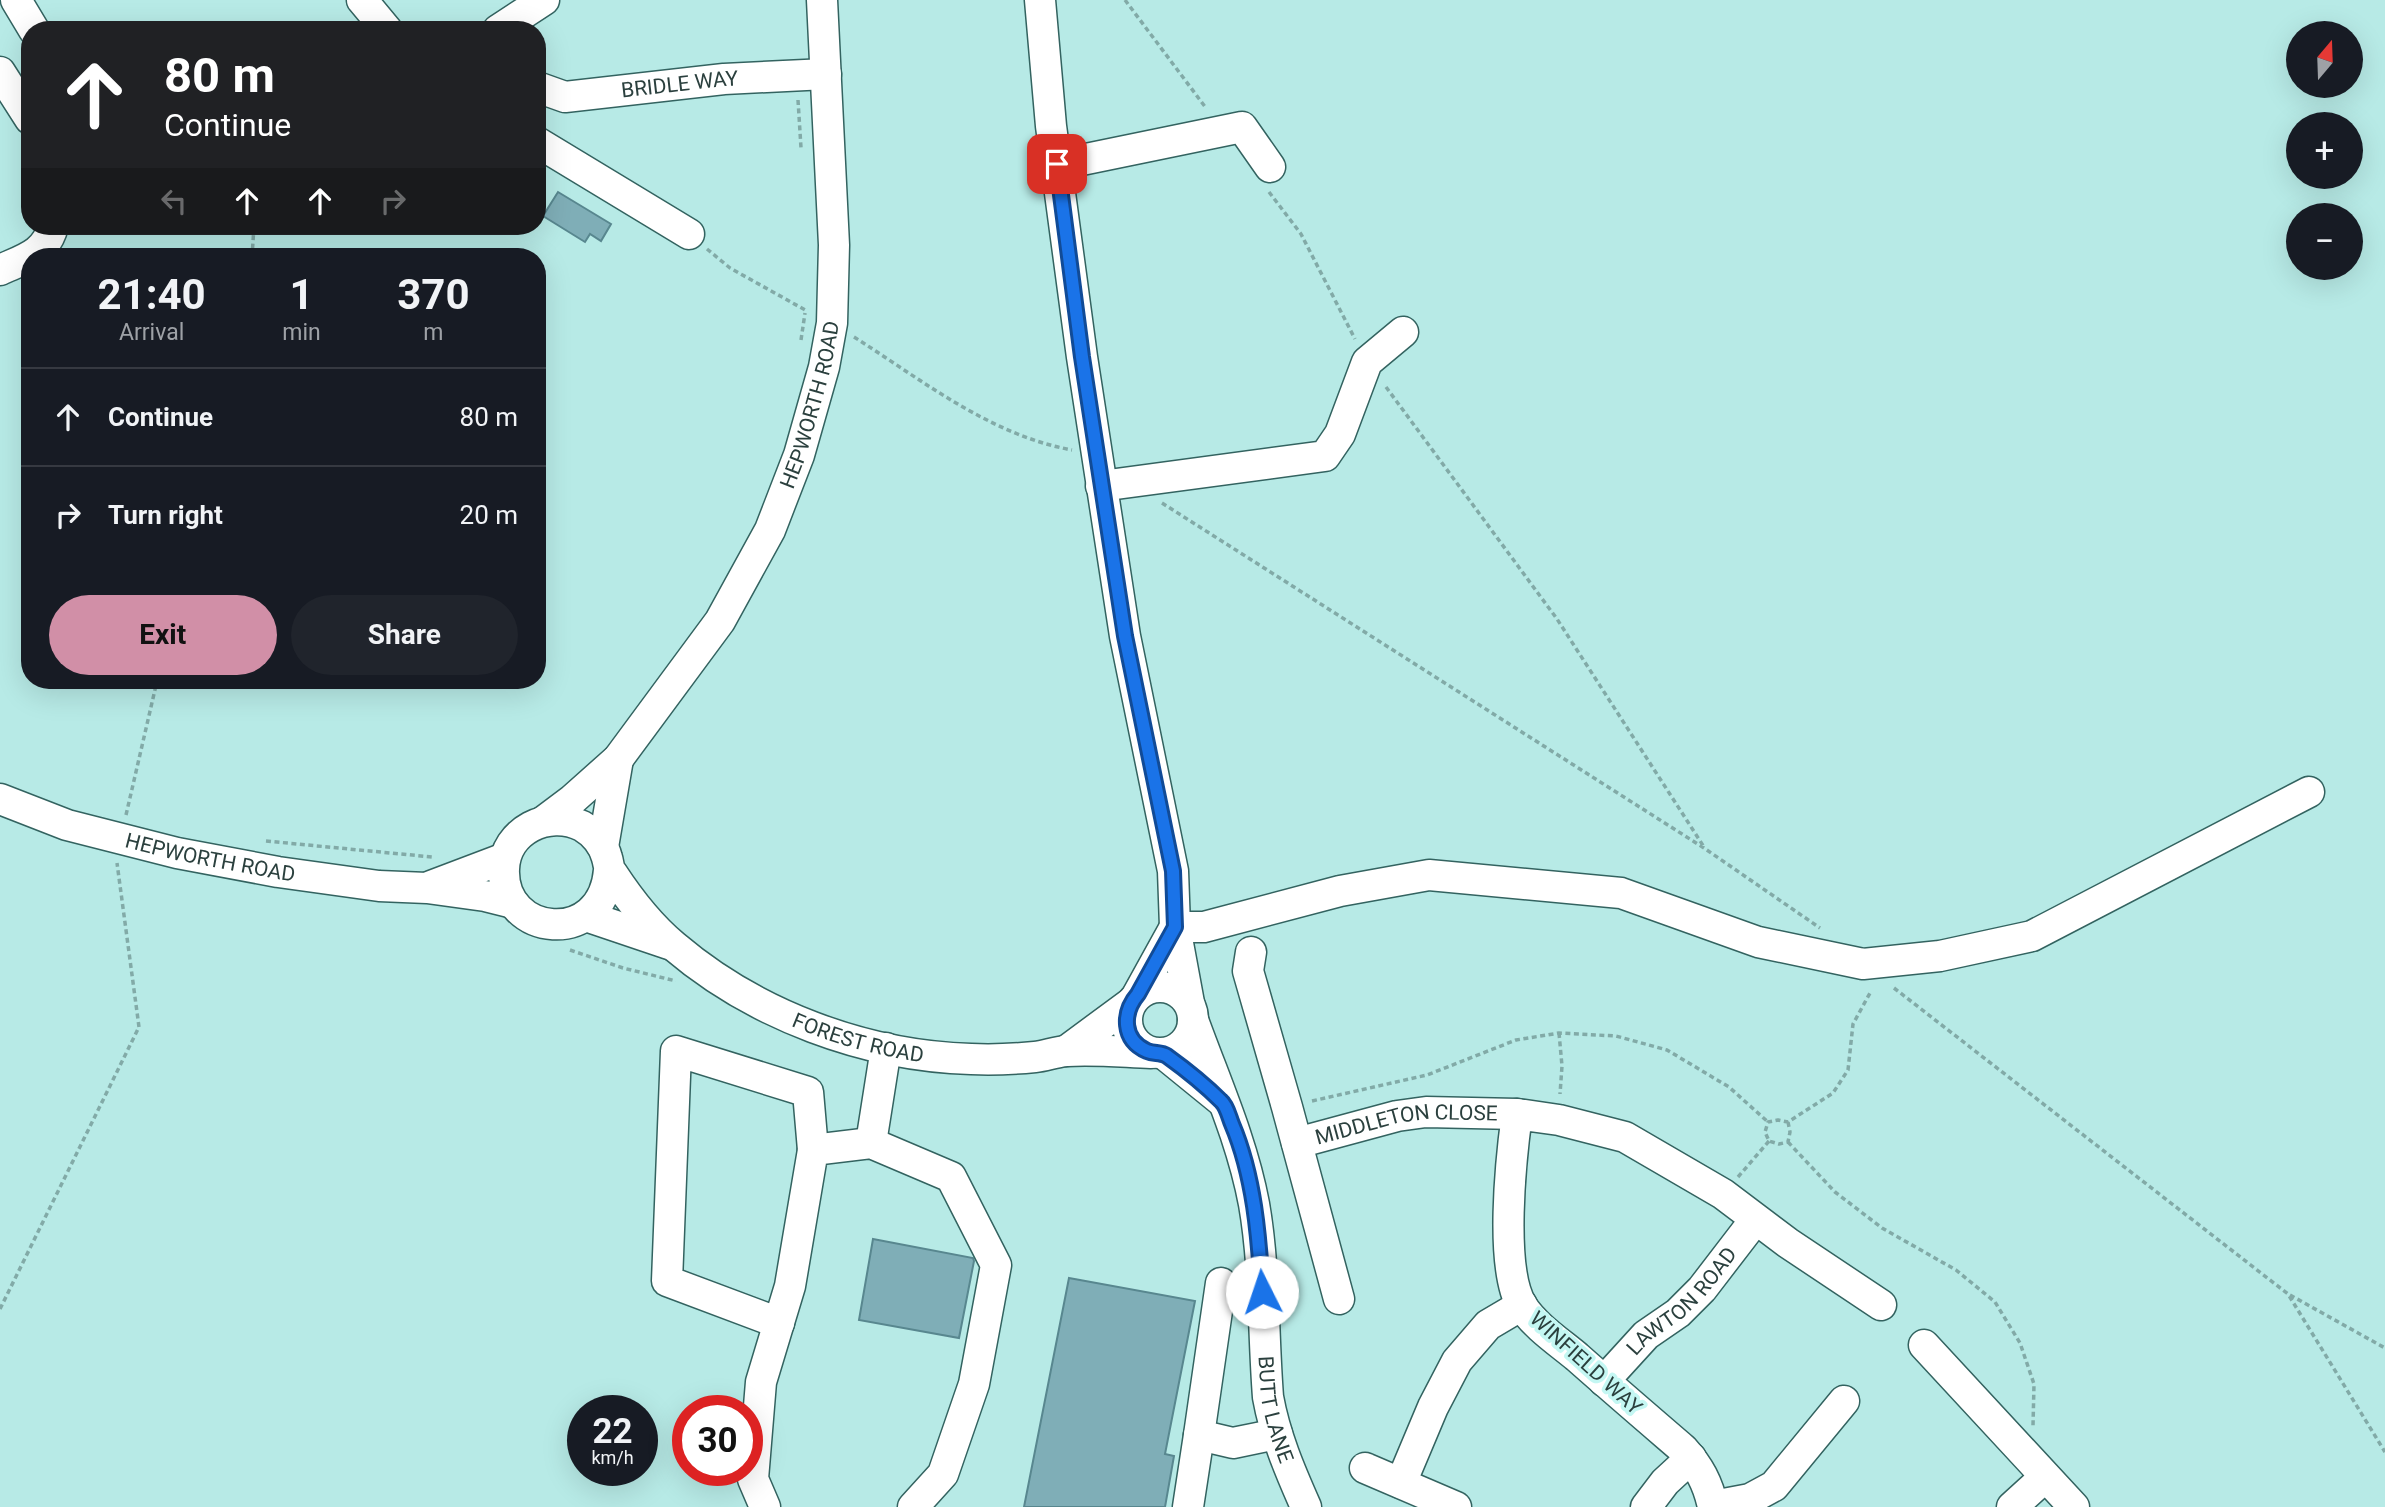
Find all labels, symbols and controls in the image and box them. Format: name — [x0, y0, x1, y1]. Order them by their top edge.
north arrow — [2286, 21, 2362, 98]
map controls — [2286, 21, 2363, 280]
text: 80 m — [164, 47, 275, 104]
icon: ahead — [49, 49, 140, 140]
street label: BRIDLE WAY — [620, 66, 739, 103]
text: Continue — [164, 106, 291, 144]
button: + — [2286, 112, 2363, 189]
pin — [1027, 134, 1087, 194]
icon: arrive — [1038, 145, 1076, 183]
icon: left — [155, 182, 193, 220]
icon: ahead — [228, 182, 266, 220]
icon: ahead — [301, 182, 339, 220]
icon: right — [374, 182, 412, 220]
button: − — [2286, 203, 2363, 280]
text: 21:40 — [98, 270, 206, 319]
text: 1 — [289, 270, 314, 319]
text: 370 — [397, 270, 470, 319]
text: Arrival — [119, 319, 184, 346]
text: min — [282, 319, 321, 346]
text: m — [423, 319, 443, 346]
street label: HEPWORTH ROAD — [775, 319, 844, 492]
icon: ahead — [49, 398, 87, 436]
text: Continue — [108, 402, 213, 432]
text: 80 m — [460, 402, 518, 432]
icon: right — [49, 496, 87, 534]
text: Turn right — [108, 500, 223, 530]
text: 20 m — [460, 500, 518, 530]
button: Exit — [49, 595, 277, 675]
button: Share — [291, 595, 518, 675]
street label: HEPWORTH ROAD — [123, 828, 297, 886]
street label: FOREST ROAD — [789, 1008, 925, 1067]
street label: MIDDLETON CLOSE — [1313, 1100, 1498, 1150]
street label: LAWTON ROAD — [1622, 1243, 1742, 1360]
position arrow — [1225, 1255, 1299, 1329]
street label: WINFIELD WAY — [1525, 1306, 1647, 1420]
street label: BUTT LANE — [1254, 1355, 1298, 1466]
speed limit sign: 30 — [672, 1395, 763, 1486]
text: 22 — [592, 1411, 633, 1452]
text: km/h — [591, 1447, 634, 1468]

